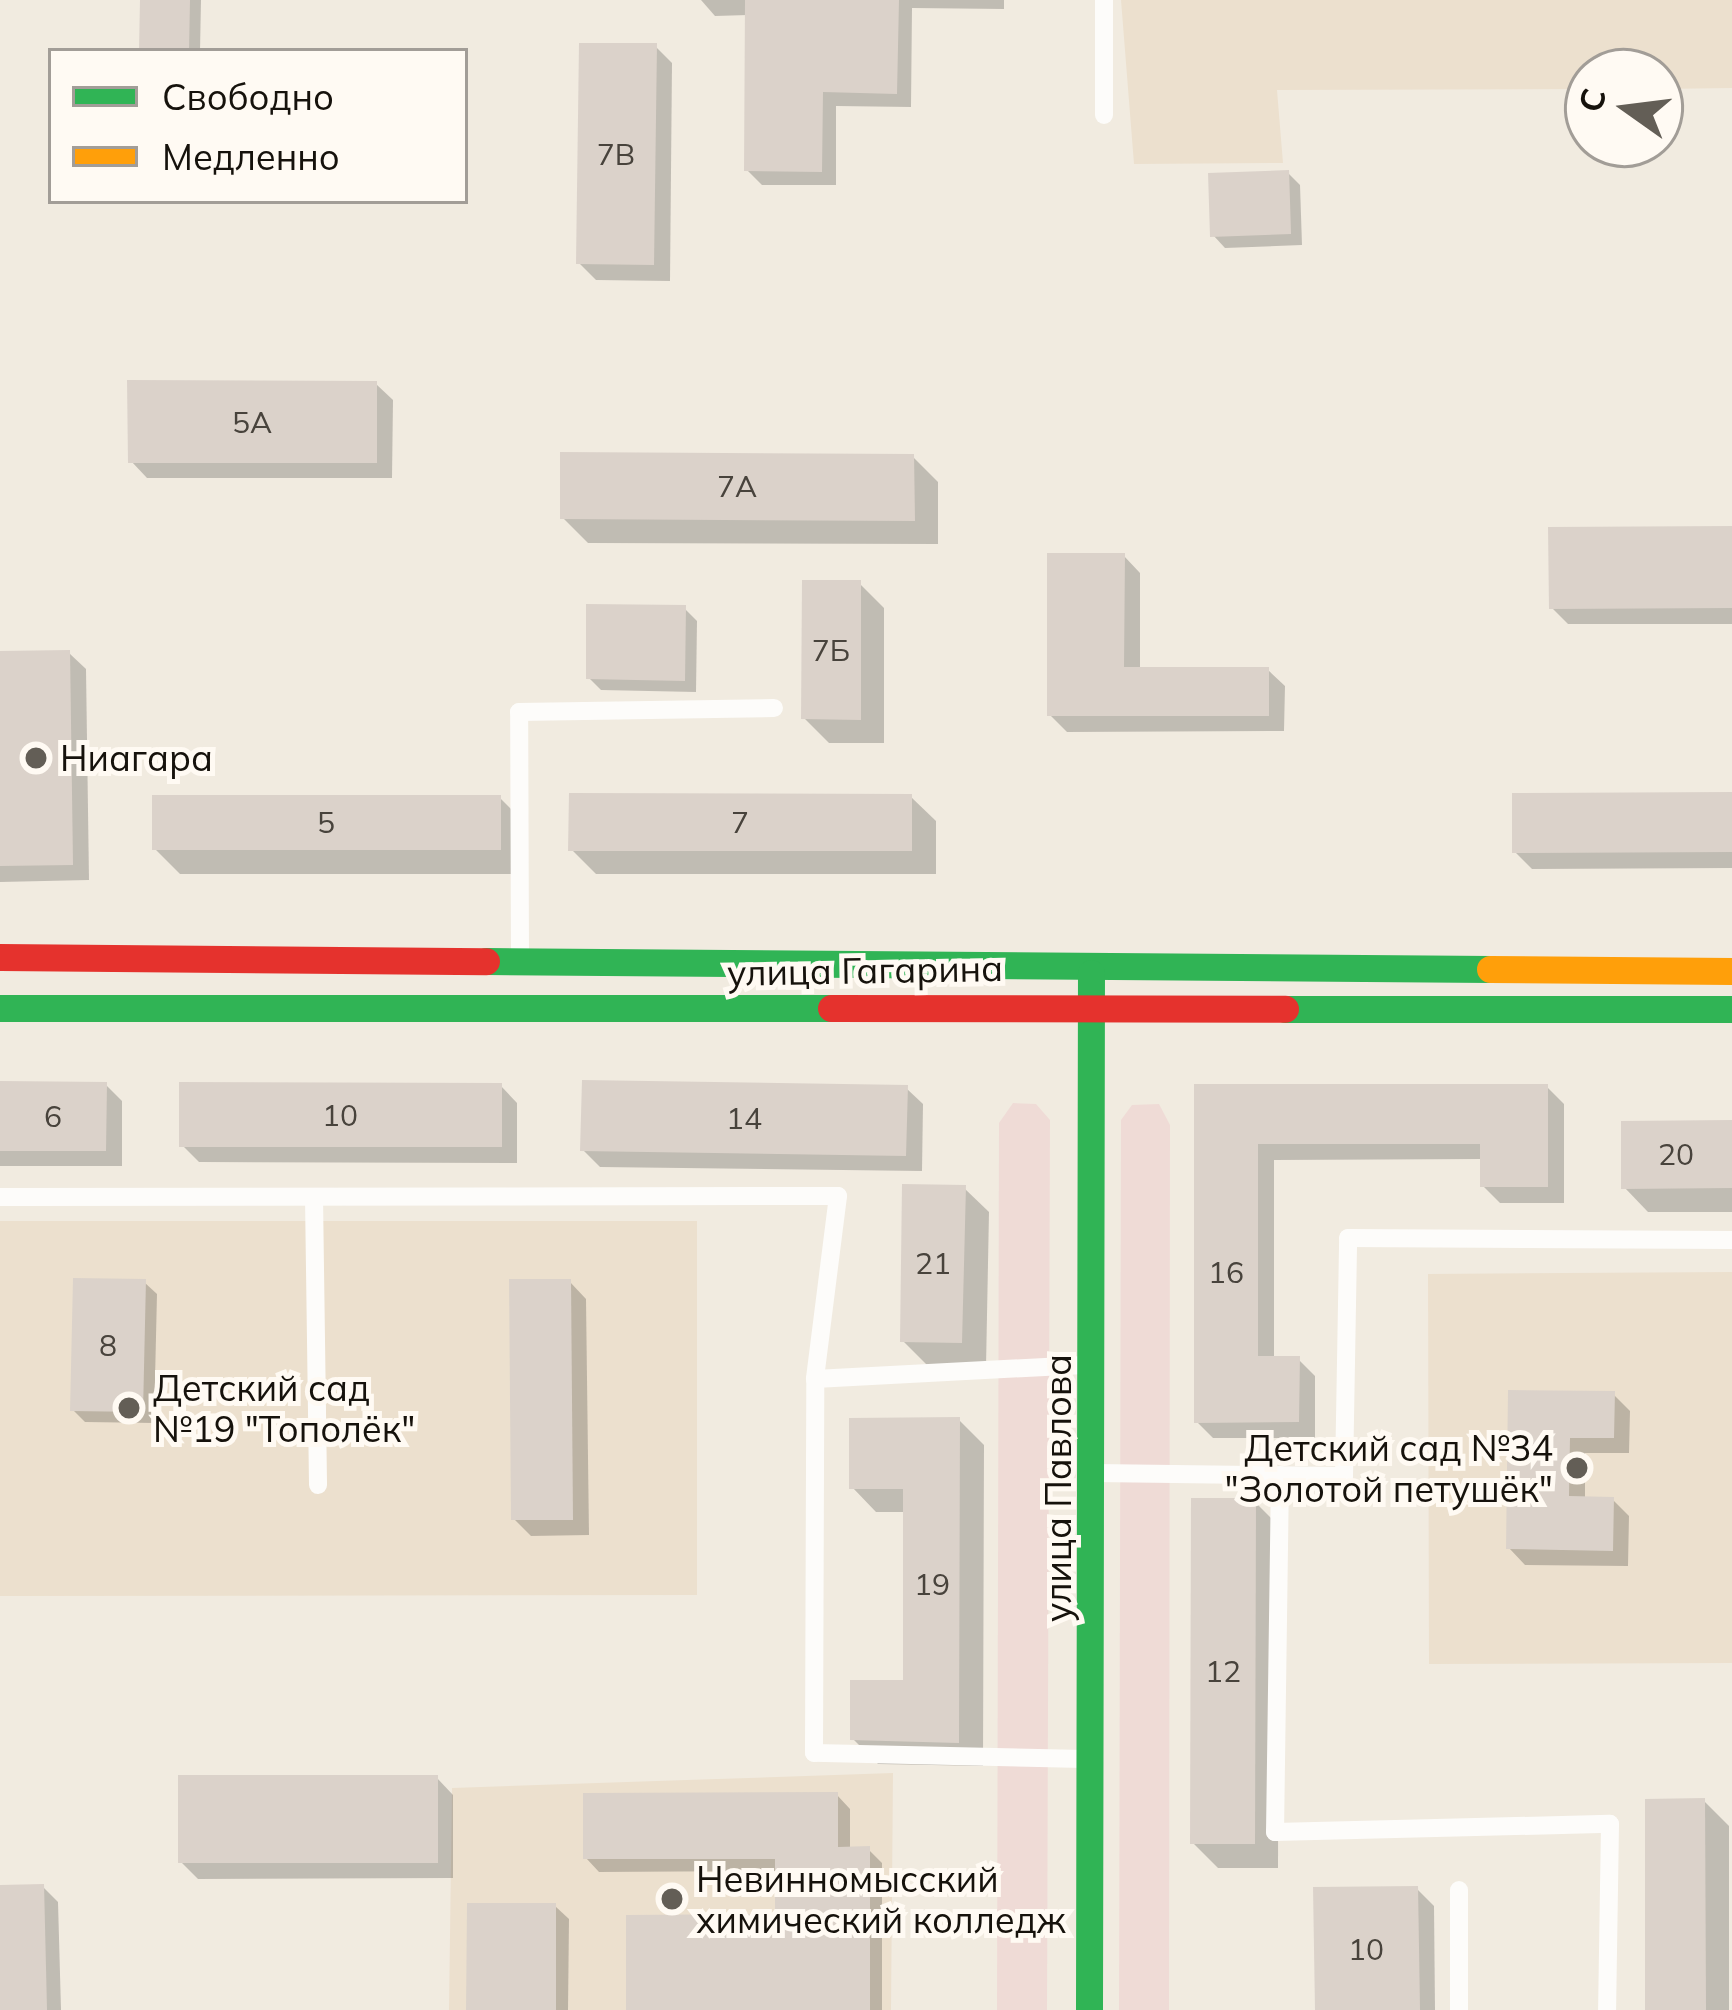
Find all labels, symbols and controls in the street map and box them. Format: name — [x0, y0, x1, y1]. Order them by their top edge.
legend — [48, 48, 468, 204]
north arrow — [1564, 48, 1684, 168]
text: Свободно — [162, 74, 334, 119]
text: С — [1569, 84, 1614, 116]
text: Медленно — [162, 134, 340, 179]
house number: 7В — [597, 136, 635, 172]
house number: 5А — [232, 404, 272, 440]
house number: 7А — [717, 468, 757, 504]
house number: 7Б — [812, 632, 850, 668]
place label: Ниагара — [60, 736, 213, 780]
marker: Ниагара — [23, 745, 49, 771]
house number: 5 — [317, 804, 335, 840]
house number: 7 — [731, 804, 749, 840]
street label: улица Гагарина — [727, 946, 1003, 994]
house number: 10 — [322, 1097, 358, 1133]
house number: 6 — [44, 1098, 62, 1134]
house number: 14 — [726, 1100, 762, 1136]
house number: 20 — [1658, 1136, 1694, 1172]
house number: 21 — [915, 1245, 951, 1281]
house number: 16 — [1208, 1254, 1244, 1290]
house number: 8 — [99, 1327, 117, 1363]
street label: улица Павлова — [1036, 1354, 1080, 1622]
place label: Детский сад №19 "Тополёк" — [153, 1365, 415, 1450]
marker: Детский сад №19 "Тополёк" — [116, 1395, 142, 1421]
place label: Детский сад №34 "Золотой петушёк" — [1225, 1425, 1553, 1510]
marker: Детский сад №34 "Золотой петушёк" — [1564, 1455, 1590, 1481]
house number: 19 — [914, 1566, 950, 1602]
house number: 12 — [1205, 1653, 1241, 1689]
place label: Невинномысский химический колледж — [696, 1856, 1066, 1941]
marker: Невинномысский химический колледж — [659, 1886, 685, 1912]
house number: 10 — [1348, 1931, 1384, 1967]

